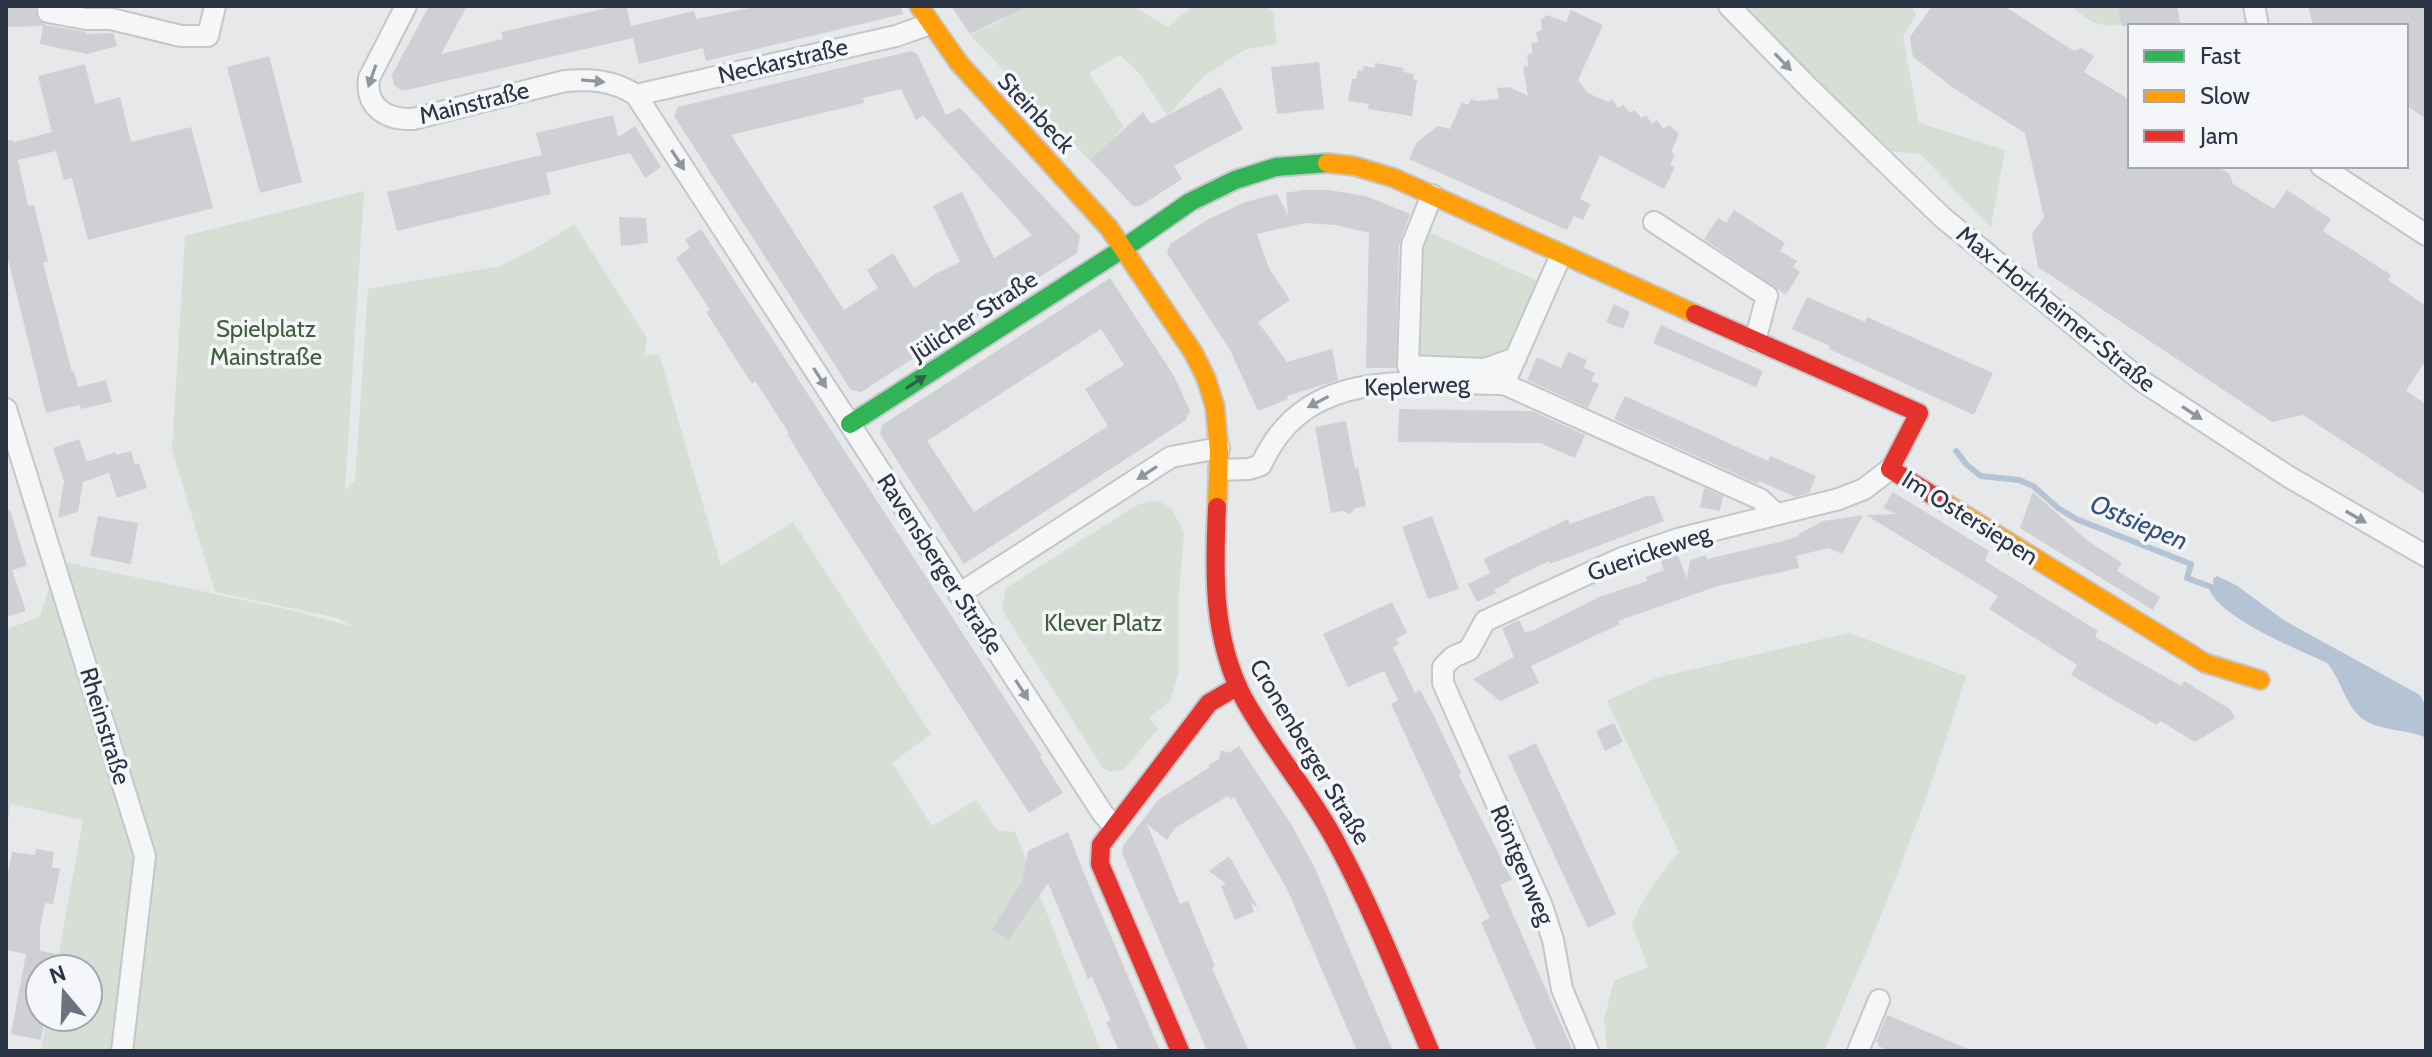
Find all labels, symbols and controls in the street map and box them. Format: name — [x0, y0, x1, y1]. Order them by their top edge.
legend — [2128, 24, 2408, 168]
street label: Neckarstraße — [715, 31, 851, 90]
text: Fast — [2200, 41, 2241, 70]
one-way arrow — [1773, 52, 1792, 71]
one-way arrow — [366, 64, 378, 88]
street label: Steinbeck — [992, 66, 1081, 159]
street label: Mainstraße — [416, 75, 532, 130]
one-way arrow — [581, 75, 606, 88]
text: Slow — [2200, 81, 2250, 110]
text: Jam — [2199, 121, 2238, 150]
one-way arrow — [671, 149, 685, 171]
street label: Max-Horkheimer-Straße — [1951, 219, 2162, 398]
street label: Jülicher Straße — [904, 264, 1042, 368]
park label: Spielplatz Mainstraße — [210, 314, 322, 371]
one-way arrow — [812, 367, 827, 389]
street label: Keplerweg — [1364, 369, 1471, 402]
one-way arrow — [905, 375, 926, 390]
one-way arrow — [1306, 395, 1329, 408]
one-way arrow — [2181, 406, 2203, 420]
street label: Im Ostersiepen — [1897, 464, 2044, 571]
one-way arrow — [1136, 466, 1157, 481]
street label: Ravensberger Straße — [871, 468, 1010, 660]
water label: Ostsiepen — [2085, 487, 2193, 557]
one-way arrow — [2345, 510, 2367, 524]
street label: Guerickeweg — [1583, 518, 1715, 587]
park label: Klever Platz — [1044, 608, 1162, 637]
street label: Cronenberger Straße — [1244, 654, 1377, 850]
street label: Rheinstraße — [74, 664, 137, 788]
one-way arrow — [1015, 680, 1030, 701]
street label: Röntgenweg — [1484, 800, 1561, 930]
north arrow — [24, 953, 104, 1033]
text: N — [46, 959, 69, 990]

